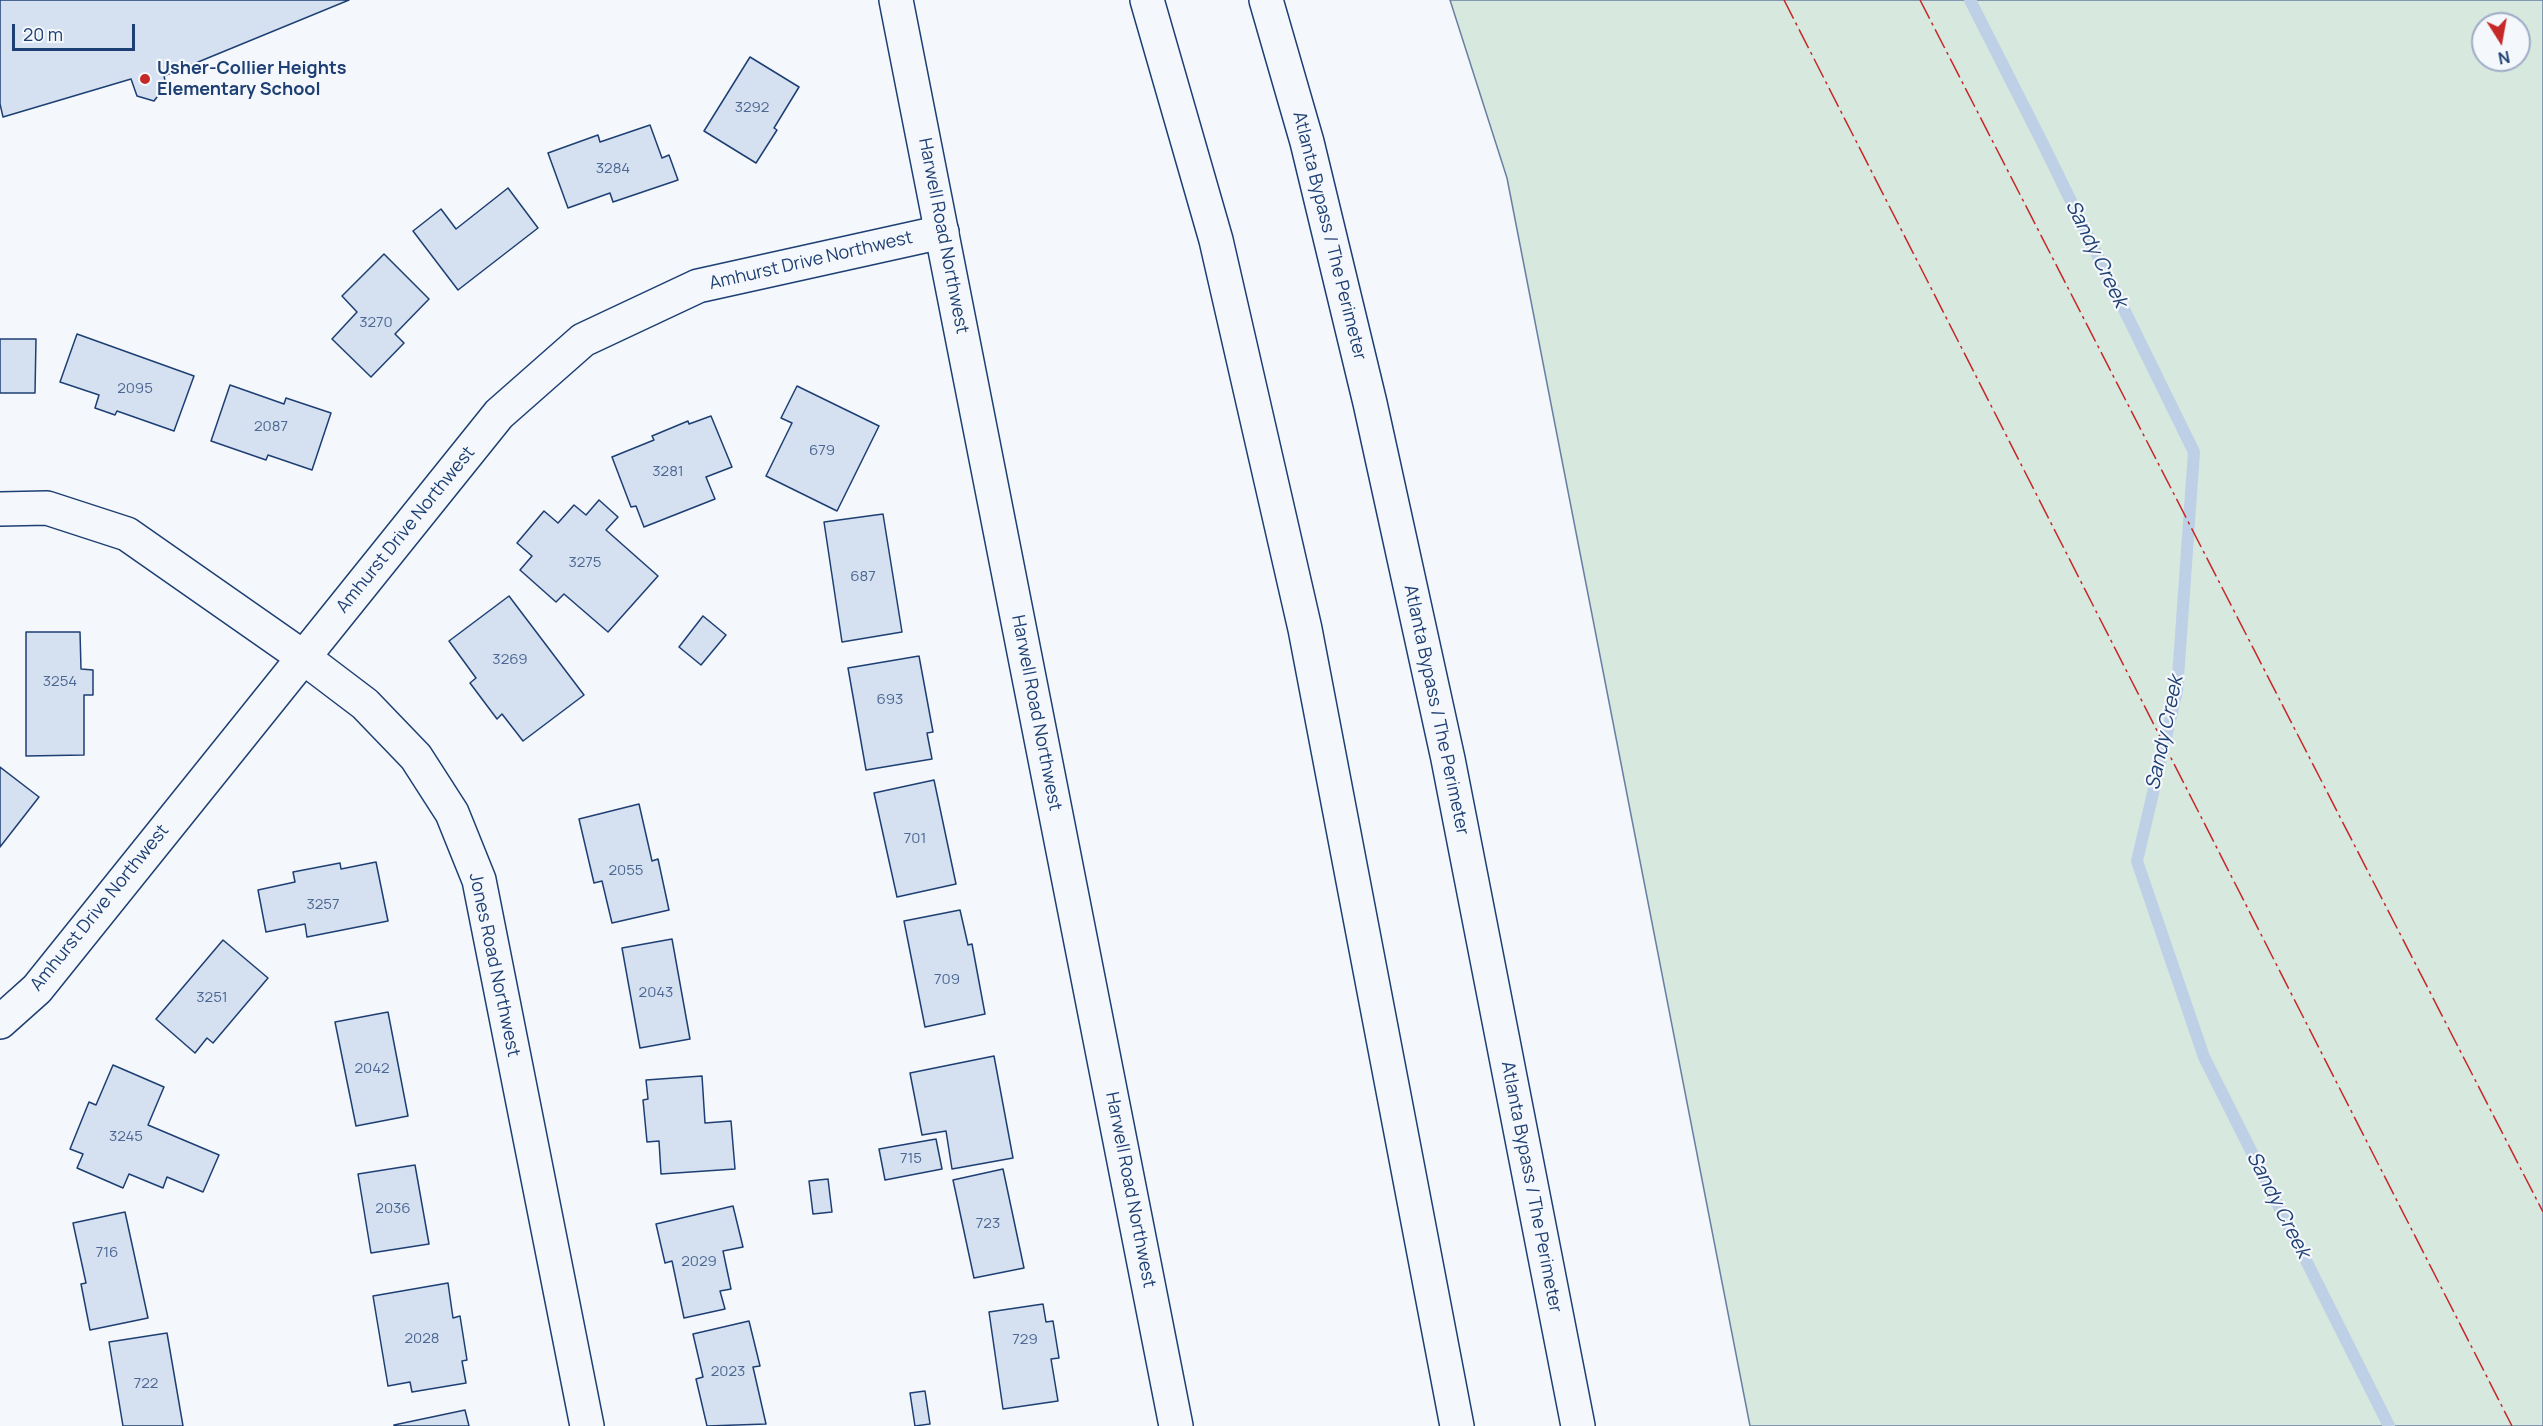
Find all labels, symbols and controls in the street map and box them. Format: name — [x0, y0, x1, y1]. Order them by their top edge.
scale bar — [15, 12, 138, 50]
north arrow — [2471, 12, 2531, 72]
text: 20 m — [23, 22, 63, 46]
text: N — [2496, 46, 2512, 70]
place label: Usher-Collier Heights Elementary School — [157, 58, 346, 100]
marker: Usher-Collier Heights Elementary School — [138, 72, 152, 86]
house number: 3292 — [735, 99, 769, 117]
street label: Atlanta Bypass / The Perimeter — [1288, 109, 1370, 363]
street label: Harwell Road Northwest — [913, 136, 973, 336]
house number: 3284 — [596, 160, 630, 178]
water label: Sandy Creek — [2060, 196, 2132, 312]
street label: Amhurst Drive Northwest — [707, 227, 915, 295]
house number: 3270 — [359, 314, 393, 332]
house number: 2095 — [117, 380, 153, 398]
house number: 2087 — [254, 418, 288, 436]
street label: Amhurst Drive Northwest — [332, 442, 480, 618]
house number: 679 — [809, 442, 835, 460]
house number: 3281 — [652, 463, 684, 481]
house number: 3275 — [568, 554, 602, 572]
house number: 687 — [850, 568, 876, 586]
street label: Atlanta Bypass / The Perimeter — [1399, 583, 1473, 837]
street label: Harwell Road Northwest — [1006, 613, 1066, 813]
house number: 3269 — [492, 651, 528, 669]
house number: 3254 — [43, 673, 77, 691]
water label: Sandy Creek — [2141, 674, 2189, 792]
house number: 693 — [877, 691, 903, 709]
street label: Amhurst Drive Northwest — [26, 820, 174, 996]
house number: 701 — [904, 830, 926, 848]
house number: 2055 — [608, 862, 644, 880]
street label: Jones Road Northwest — [464, 871, 524, 1059]
house number: 3257 — [306, 896, 340, 914]
house number: 709 — [934, 971, 960, 989]
house number: 2043 — [639, 984, 673, 1002]
house number: 3251 — [196, 989, 228, 1007]
house number: 2042 — [354, 1060, 390, 1078]
street label: Atlanta Bypass / The Perimeter — [1496, 1060, 1566, 1314]
street label: Harwell Road Northwest — [1100, 1090, 1160, 1290]
house number: 3245 — [109, 1128, 143, 1146]
water label: Sandy Creek — [2241, 1148, 2315, 1262]
house number: 715 — [900, 1150, 922, 1168]
house number: 2036 — [375, 1200, 411, 1218]
house number: 723 — [976, 1215, 1000, 1233]
house number: 716 — [96, 1244, 118, 1262]
house number: 2029 — [681, 1253, 717, 1271]
house number: 2028 — [405, 1330, 439, 1348]
house number: 729 — [1012, 1331, 1038, 1349]
house number: 2023 — [711, 1363, 745, 1381]
house number: 722 — [134, 1375, 158, 1393]

